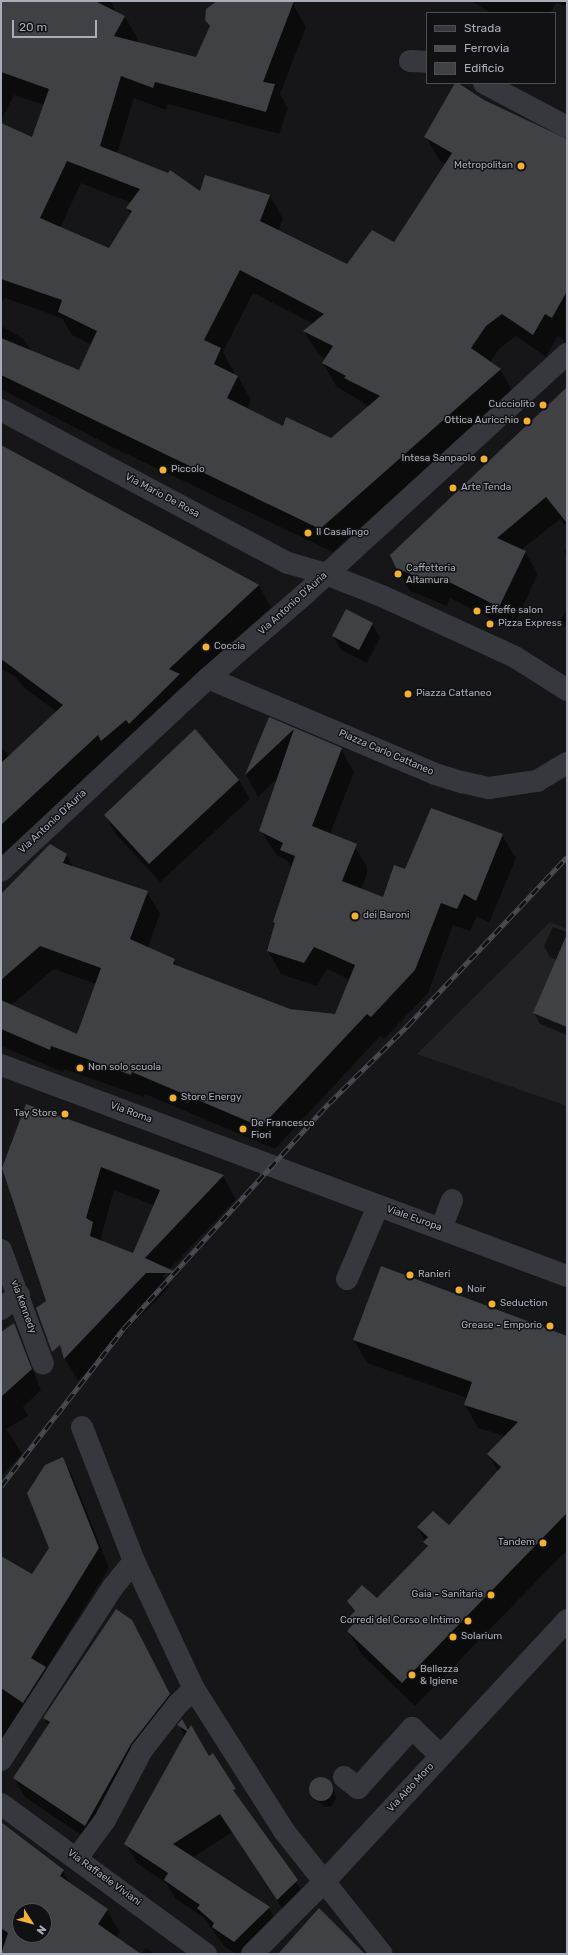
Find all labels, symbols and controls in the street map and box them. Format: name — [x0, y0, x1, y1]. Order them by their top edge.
scale bar — [14, 12, 99, 38]
legend — [426, 12, 556, 84]
text: 20 m — [19, 20, 47, 34]
text: Strada — [464, 21, 501, 35]
text: Ferrovia — [464, 41, 509, 55]
text: Edificio — [464, 61, 504, 75]
place label: Metropolitan — [454, 160, 513, 172]
marker: Metropolitan — [516, 161, 526, 171]
place label: Cucciolito — [489, 399, 535, 411]
marker: Cucciolito — [538, 400, 548, 410]
place label: Ottica Auricchio — [444, 415, 519, 427]
marker: Ottica Auricchio — [522, 416, 532, 426]
place label: Intesa Sanpaolo — [402, 453, 476, 465]
marker: Intesa Sanpaolo — [479, 454, 489, 464]
place label: Piccolo — [171, 464, 205, 476]
marker: Piccolo — [158, 465, 168, 475]
street label: Via Mario De Rosa — [123, 471, 201, 521]
place label: Arte Tenda — [461, 482, 511, 494]
marker: Arte Tenda — [448, 483, 458, 493]
place label: Il Casalingo — [316, 527, 369, 539]
marker: Il Casalingo — [303, 528, 313, 538]
place label: Caffetteria Altamura — [406, 562, 456, 586]
marker: Caffetteria Altamura — [393, 569, 403, 579]
street label: Via Antonio D'Auria — [256, 570, 330, 638]
place label: Effeffe salon — [485, 605, 543, 617]
marker: Effeffe salon — [472, 606, 482, 616]
place label: Pizza Express — [498, 618, 562, 630]
marker: Pizza Express — [485, 619, 495, 629]
place label: Coccia — [214, 641, 245, 653]
marker: Coccia — [201, 642, 211, 652]
place label: Piazza Cattaneo — [416, 688, 491, 700]
marker: Piazza Cattaneo — [403, 689, 413, 699]
street label: Piazza Carlo Cattaneo — [337, 728, 435, 778]
street label: Via Antonio D'Auria — [16, 787, 90, 857]
place label: dei Baroni — [363, 910, 410, 922]
marker: dei Baroni — [350, 911, 360, 921]
place label: Non solo scuola — [88, 1062, 161, 1074]
marker: Non solo scuola — [75, 1063, 85, 1073]
place label: Store Energy — [181, 1092, 242, 1104]
marker: Store Energy — [168, 1093, 178, 1103]
street label: Via Roma — [108, 1100, 154, 1126]
place label: Tay Store — [14, 1108, 57, 1120]
marker: Tay Store — [60, 1109, 70, 1119]
place label: De Francesco Fiori — [251, 1117, 314, 1140]
marker: De Francesco Fiori — [238, 1124, 248, 1134]
street label: Viale Europa — [385, 1203, 443, 1235]
place label: Ranieri — [418, 1269, 450, 1281]
marker: Ranieri — [405, 1270, 415, 1280]
street label: via Kennedy — [8, 1278, 38, 1336]
place label: Noir — [467, 1284, 486, 1296]
marker: Noir — [454, 1285, 464, 1295]
place label: Seduction — [500, 1298, 547, 1310]
marker: Seduction — [487, 1299, 497, 1309]
place label: Grease - Emporio — [461, 1320, 542, 1332]
marker: Grease - Emporio — [545, 1321, 555, 1331]
place label: Tandem — [498, 1537, 535, 1549]
marker: Tandem — [538, 1538, 548, 1548]
place label: Gaia - Sanitaria — [412, 1589, 483, 1601]
marker: Gaia - Sanitaria — [486, 1590, 496, 1600]
place label: Corredi del Corso e Intimo — [340, 1615, 460, 1627]
marker: Corredi del Corso e Intimo — [463, 1616, 473, 1626]
place label: Solarium — [461, 1631, 502, 1643]
marker: Solarium — [448, 1632, 458, 1642]
place label: Bellezza & Igiene — [420, 1663, 458, 1686]
marker: Bellezza & Igiene — [407, 1670, 417, 1680]
street label: Via Aldo Moro — [385, 1761, 437, 1815]
street label: Via Raffaele Viviani — [65, 1847, 143, 1909]
north arrow — [12, 1903, 52, 1943]
text: N — [34, 1923, 49, 1937]

